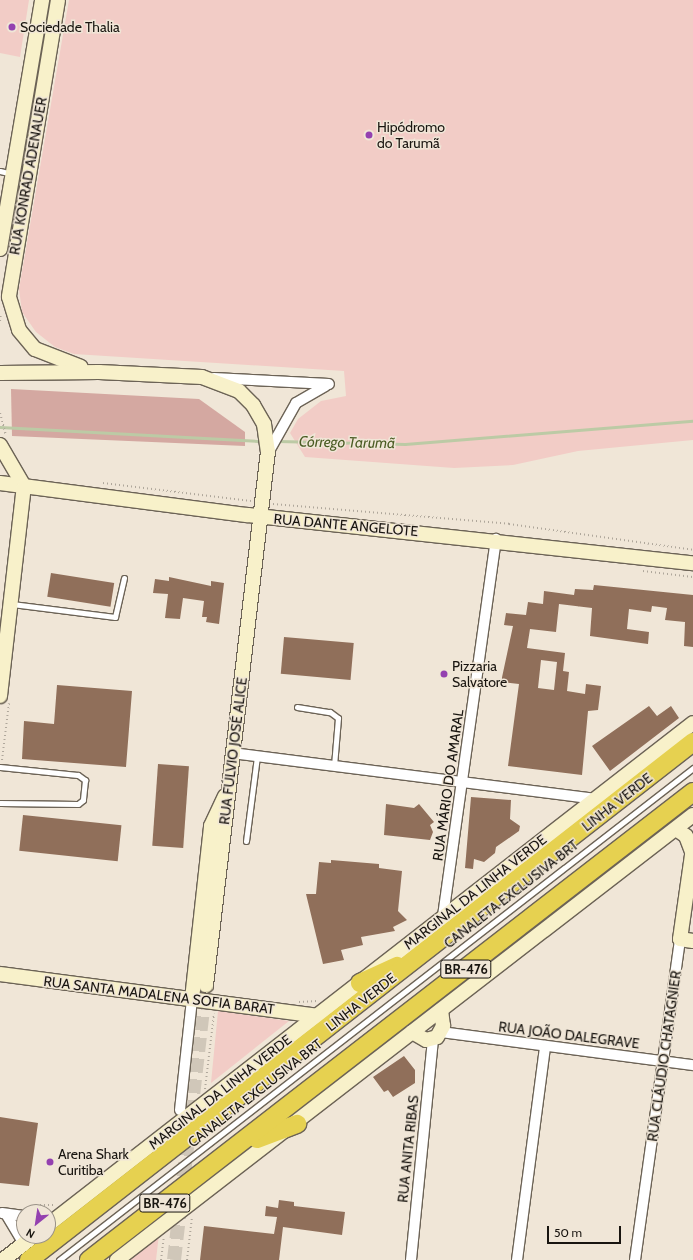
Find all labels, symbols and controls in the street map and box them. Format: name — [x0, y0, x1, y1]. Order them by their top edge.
place label: Sociedade Thalia — [20, 19, 120, 35]
marker: Sociedade Thalia — [7, 22, 17, 32]
street label: RUA KONRAD ADENAUER — [6, 96, 50, 256]
place label: Hipódromo do Tarumã — [377, 119, 445, 152]
marker: Hipódromo do Tarumã — [364, 130, 374, 140]
water label: Córrego Tarumã — [299, 433, 395, 453]
street label: RUA DANTE ANGELOTE — [273, 510, 419, 540]
place label: Pizzaria Salvatore — [452, 658, 507, 690]
marker: Pizzaria Salvatore — [439, 669, 449, 679]
street label: RUA FÚLVIO JOSÉ ALICE — [216, 676, 250, 826]
street label: RUA MÁRIO DO AMARAL — [429, 708, 467, 862]
street label: LINHA VERDE — [578, 769, 656, 835]
street label: MARGINAL DA LINHA VERDE — [400, 831, 550, 953]
street label: CANALETA EXCLUSIVA BRT — [441, 836, 581, 952]
road number: BR-476 — [440, 958, 492, 980]
street label: LINHA VERDE — [322, 969, 400, 1035]
street label: RUA CLÁUDIO CHATAGNIER — [644, 969, 684, 1143]
street label: RUA SANTA MADALENA SOFIA BARAT — [43, 972, 275, 1018]
street label: RUA JOÃO DALEGRAVE — [497, 1018, 641, 1052]
street label: MARGINAL DA LINHA VERDE — [145, 1031, 295, 1153]
street label: CANALETA EXCLUSIVA BRT — [185, 1035, 325, 1151]
street label: RUA ANITA RIBAS — [394, 1095, 422, 1203]
place label: Arena Shark Curitiba — [58, 1146, 129, 1178]
marker: Arena Shark Curitiba — [45, 1157, 55, 1167]
road number: BR-476 — [139, 1192, 191, 1214]
north arrow — [16, 1204, 56, 1244]
scale bar — [549, 1218, 623, 1244]
text: 50 m — [554, 1225, 582, 1240]
text: N — [24, 1226, 37, 1242]

